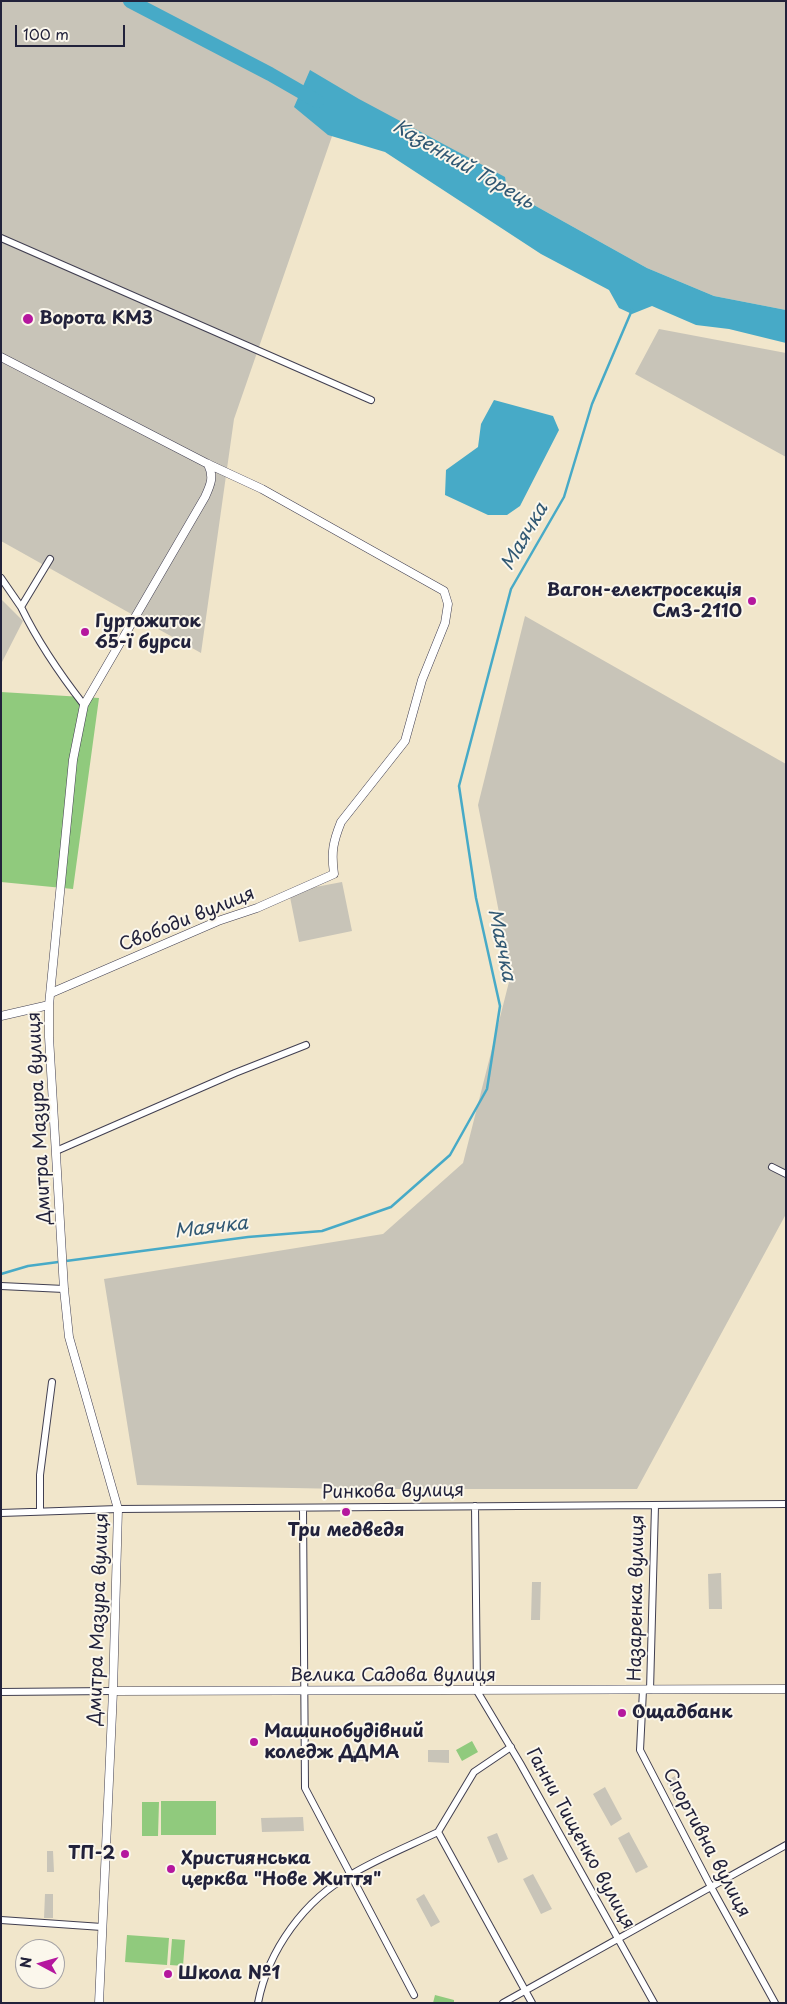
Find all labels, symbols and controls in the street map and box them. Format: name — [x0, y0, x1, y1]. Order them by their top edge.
scale bar — [18, 15, 128, 47]
text: 100 m — [23, 22, 69, 45]
water label: Казенний Торець — [389, 115, 537, 215]
place label: Ворота КМЗ — [39, 308, 153, 330]
marker: Ворота КМЗ — [21, 312, 35, 326]
water label: Маячка — [497, 499, 553, 575]
place label: Вагон-електросекція См3-2110 — [547, 580, 742, 622]
marker: Вагон-електросекція См3-2110 — [746, 595, 758, 607]
place label: Гуртожиток 65-ї бурси — [95, 611, 201, 654]
marker: Гуртожиток 65-ї бурси — [79, 626, 91, 638]
street label: Свободи вулиця — [116, 883, 258, 957]
water label: Маячка — [482, 906, 520, 984]
street label: Дмитра Мазура вулиця — [24, 1011, 56, 1225]
water label: Маячка — [173, 1212, 249, 1244]
street label: Ринкова вулиця — [322, 1480, 464, 1504]
marker: Три медведя — [340, 1506, 352, 1518]
street label: Дмитра Мазура вулиця — [84, 1512, 114, 1726]
street label: Назаренка вулиця — [625, 1514, 649, 1682]
place label: Три медведя — [288, 1520, 404, 1542]
street label: Велика Садова вулиця — [290, 1665, 496, 1687]
place label: Ощадбанк — [632, 1702, 732, 1724]
marker: Ощадбанк — [616, 1707, 628, 1719]
place label: Машинобудівний коледж ДДМА — [264, 1721, 424, 1764]
marker: Машинобудівний коледж ДДМА — [248, 1736, 260, 1748]
street label: Ганни Тищенко вулиця — [521, 1745, 639, 1933]
street label: Спортивна вулиця — [658, 1765, 754, 1921]
place label: ТП-2 — [68, 1843, 115, 1865]
marker: ТП-2 — [119, 1848, 131, 1860]
place label: Християнська церква "Нове Життя" — [181, 1848, 381, 1890]
marker: Християнська церква "Нове Життя" — [165, 1863, 177, 1875]
north arrow — [15, 1939, 65, 1989]
text: N — [15, 1956, 37, 1969]
place label: Школа №1 — [178, 1963, 280, 1985]
marker: Школа №1 — [162, 1968, 174, 1980]

